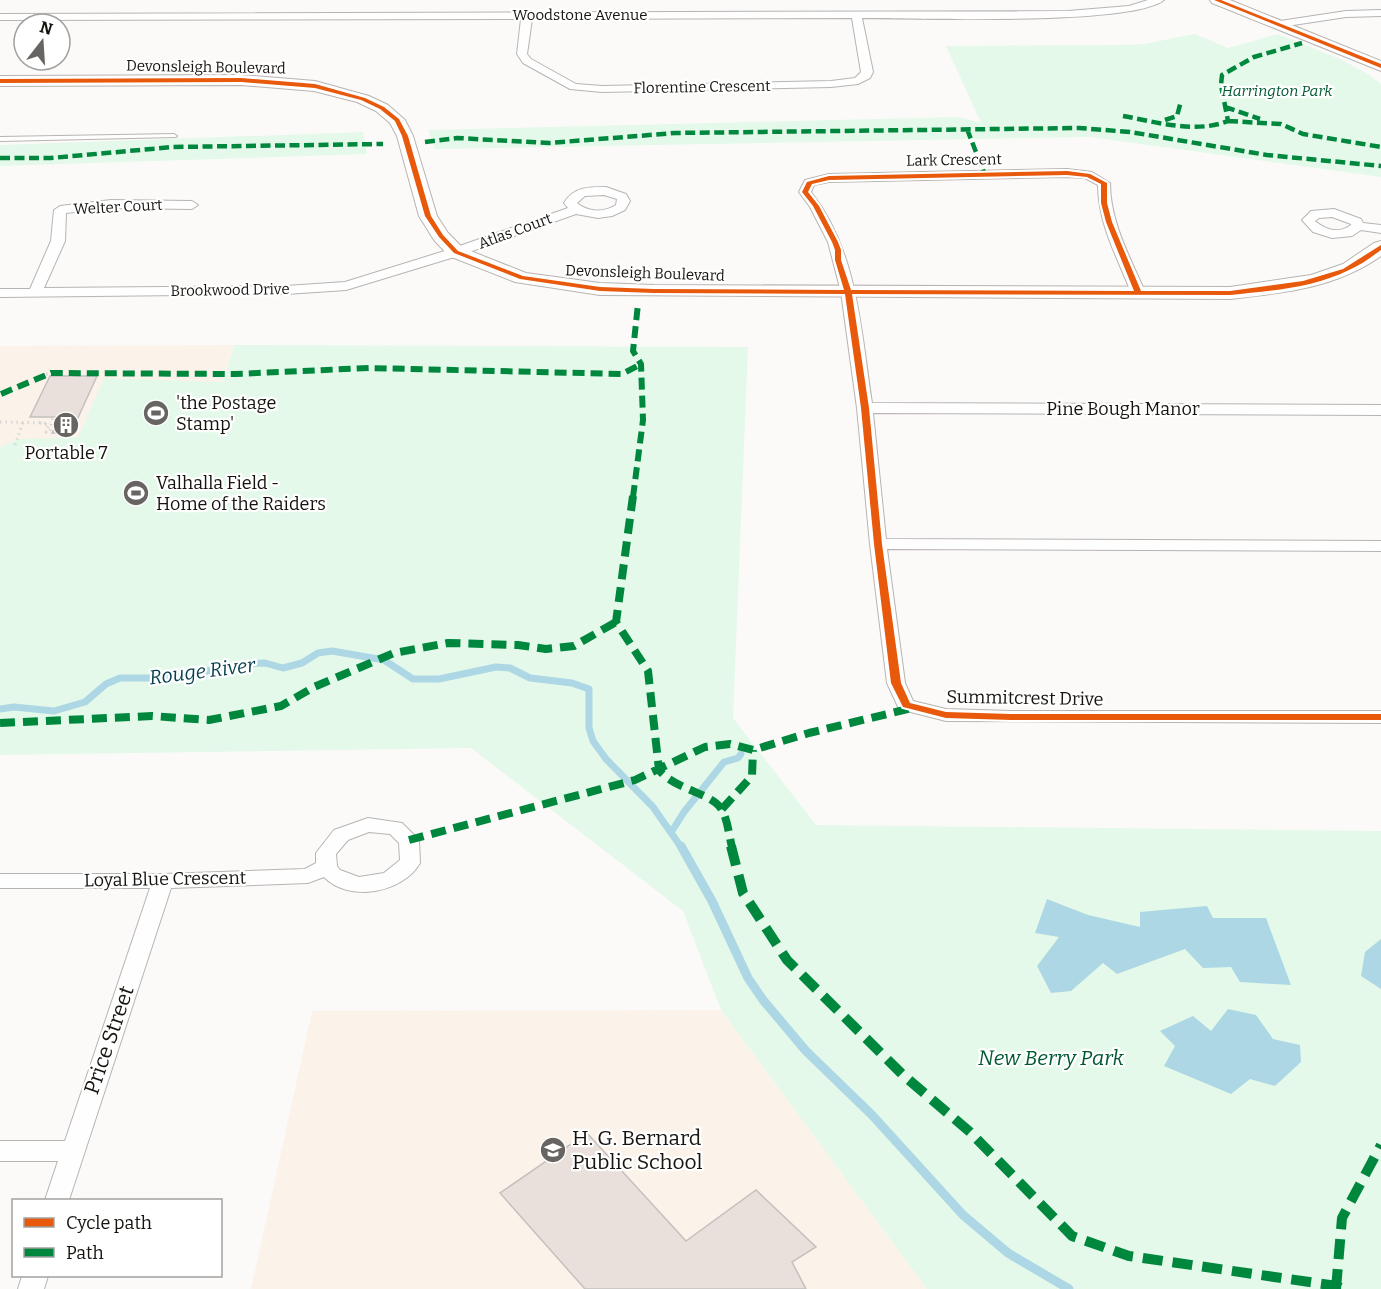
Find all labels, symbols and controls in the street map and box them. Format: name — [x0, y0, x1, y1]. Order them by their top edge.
street label: Woodstone Avenue — [513, 6, 647, 24]
north arrow — [12, 12, 72, 72]
text: N — [38, 17, 55, 39]
street label: Devonsleigh Boulevard — [126, 57, 286, 77]
street label: Florentine Crescent — [633, 77, 771, 97]
park label: Harrington Park — [1222, 82, 1333, 100]
street label: Lark Crescent — [906, 150, 1003, 170]
street label: Welter Court — [73, 196, 164, 218]
street label: Atlas Court — [476, 209, 555, 253]
street label: Devonsleigh Boulevard — [565, 261, 725, 285]
street label: Brookwood Drive — [170, 280, 290, 300]
place label: 'the Postage Stamp' — [176, 392, 276, 435]
sports icon: 'the Postage Stamp' — [141, 398, 171, 428]
street label: Pine Bough Manor — [1046, 398, 1200, 420]
building icon: Portable 7 — [51, 410, 81, 440]
place label: Portable 7 — [24, 442, 108, 464]
place label: Valhalla Field - Home of the Raiders — [156, 472, 326, 515]
sports icon: Valhalla Field - Home of the Raiders — [121, 478, 151, 508]
water label: Rouge River — [148, 652, 257, 689]
street label: Summitcrest Drive — [946, 686, 1104, 710]
street label: Loyal Blue Crescent — [84, 867, 247, 891]
street label: Price Street — [78, 982, 140, 1098]
park label: New Berry Park — [978, 1045, 1125, 1071]
place label: H. G. Bernard Public School — [572, 1125, 703, 1175]
school or university icon: H. G. Bernard Public School — [538, 1135, 568, 1165]
legend — [12, 1199, 222, 1277]
text: Cycle path — [66, 1212, 152, 1234]
text: Path — [66, 1242, 104, 1264]

